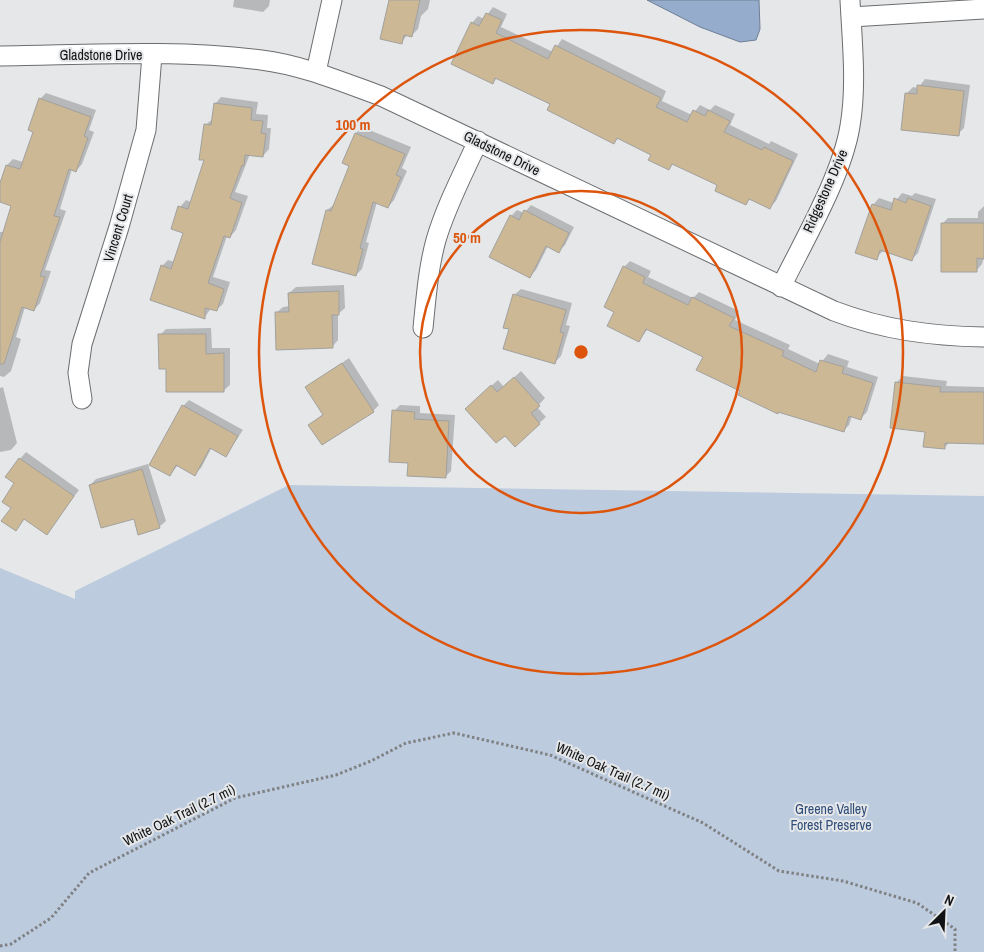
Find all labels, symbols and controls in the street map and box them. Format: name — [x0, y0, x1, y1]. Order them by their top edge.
street label: Gladstone Drive — [60, 46, 142, 64]
text: 100 m — [336, 114, 370, 135]
street label: Gladstone Drive — [461, 127, 543, 179]
street label: Ridgestone Drive — [799, 147, 851, 235]
street label: Vincent Court — [99, 192, 137, 264]
text: 50 m — [453, 227, 481, 248]
centre of rings — [572, 343, 590, 361]
street label: White Oak Trail (2.7 mi) — [553, 738, 673, 804]
street label: White Oak Trail (2.7 mi) — [120, 780, 238, 850]
park label: Greene Valley Forest Preserve — [790, 800, 872, 834]
north arrow — [919, 887, 969, 937]
text: N — [942, 890, 957, 910]

